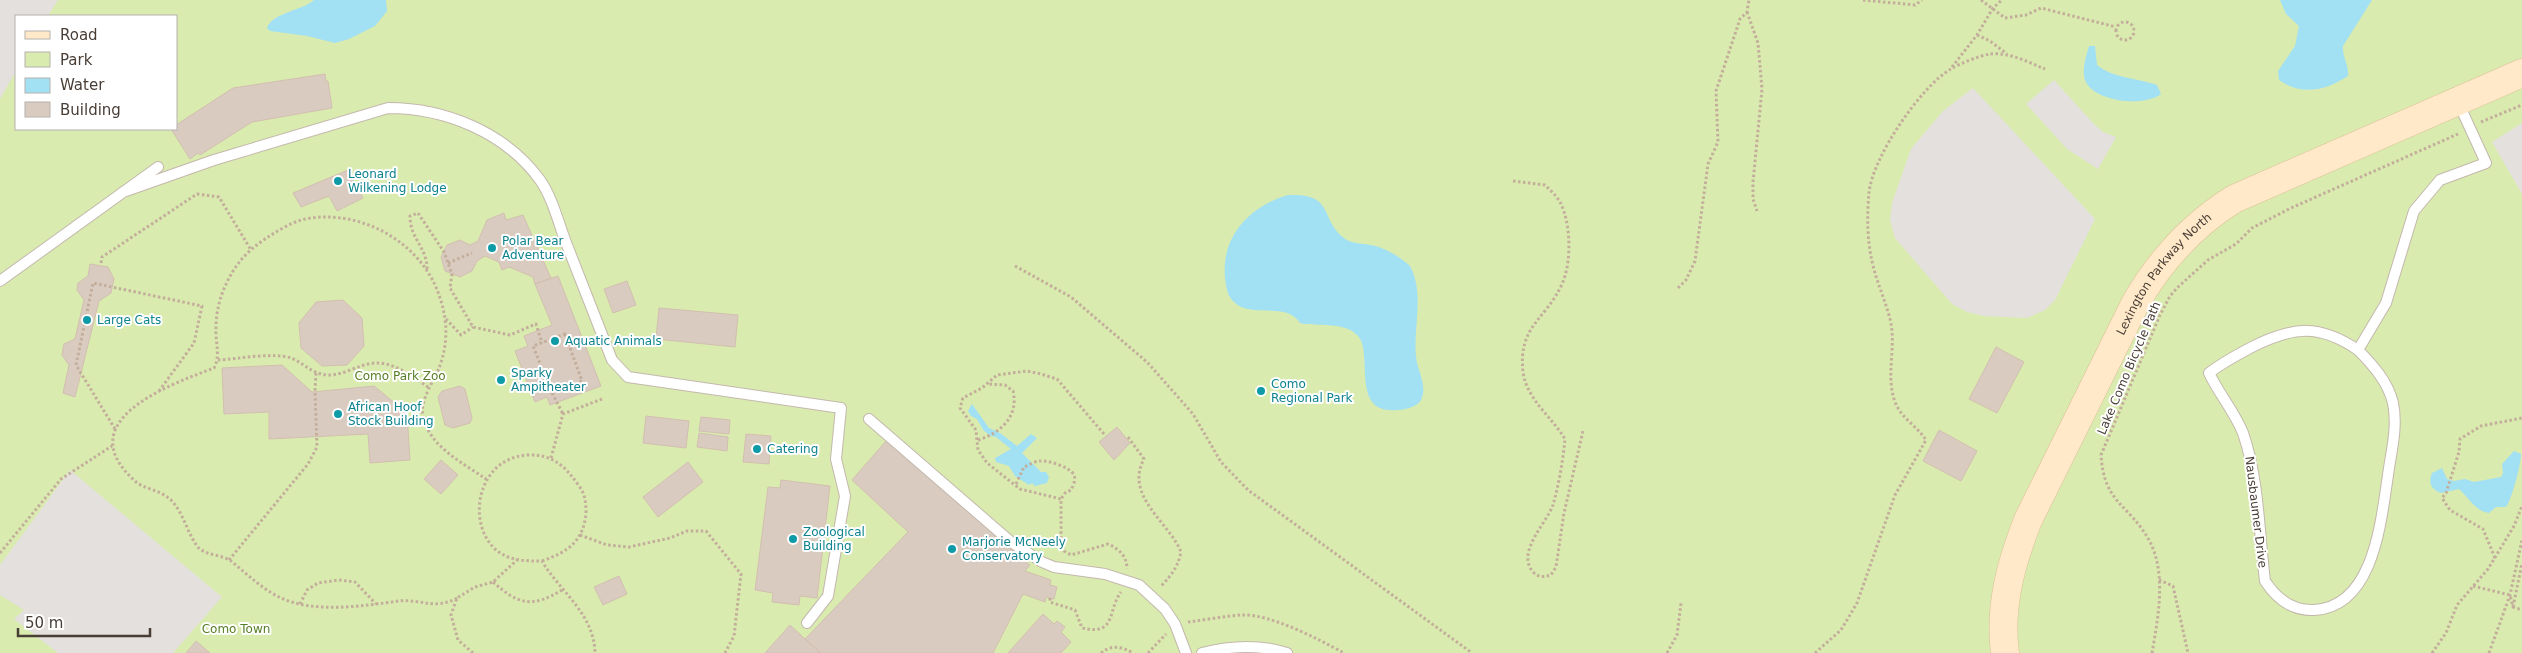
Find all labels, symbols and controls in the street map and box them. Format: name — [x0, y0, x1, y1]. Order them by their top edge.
legend — [15, 15, 178, 130]
text: Road — [60, 26, 98, 44]
text: Park — [60, 51, 93, 69]
text: Water — [60, 76, 105, 94]
text: Building — [60, 101, 121, 119]
place label: Leonard Wilkening Lodge — [348, 167, 447, 195]
marker: Leonard Wilkening Lodge — [332, 175, 344, 187]
street label: Lexington Parkway North — [2114, 210, 2214, 337]
place label: Polar Bear Adventure — [502, 234, 564, 262]
marker: Polar Bear Adventure — [486, 242, 498, 254]
street label: Lake Como Bicycle Path — [2095, 299, 2163, 437]
place label: Large Cats — [97, 313, 161, 327]
marker: Large Cats — [81, 314, 93, 326]
place label: Aquatic Animals — [565, 334, 662, 348]
marker: Aquatic Animals — [549, 335, 561, 347]
place label: Sparky Ampitheater — [511, 366, 586, 394]
park label: Como Park Zoo — [354, 369, 446, 383]
marker: Sparky Ampitheater — [495, 374, 507, 386]
place label: Como Regional Park — [1271, 377, 1353, 405]
marker: Como Regional Park — [1255, 385, 1267, 397]
place label: African Hoof Stock Building — [348, 400, 434, 428]
marker: African Hoof Stock Building — [332, 408, 344, 420]
place label: Catering — [767, 442, 818, 456]
marker: Catering — [751, 443, 763, 455]
street label: Nausbaumer Drive — [2242, 455, 2270, 569]
place label: Zoological Building — [803, 525, 865, 553]
marker: Zoological Building — [787, 533, 799, 545]
place label: Marjorie McNeely Conservatory — [962, 535, 1066, 563]
marker: Marjorie McNeely Conservatory — [946, 543, 958, 555]
scale bar — [18, 606, 150, 638]
text: 50 m — [25, 614, 63, 632]
park label: Como Town — [202, 622, 270, 636]

